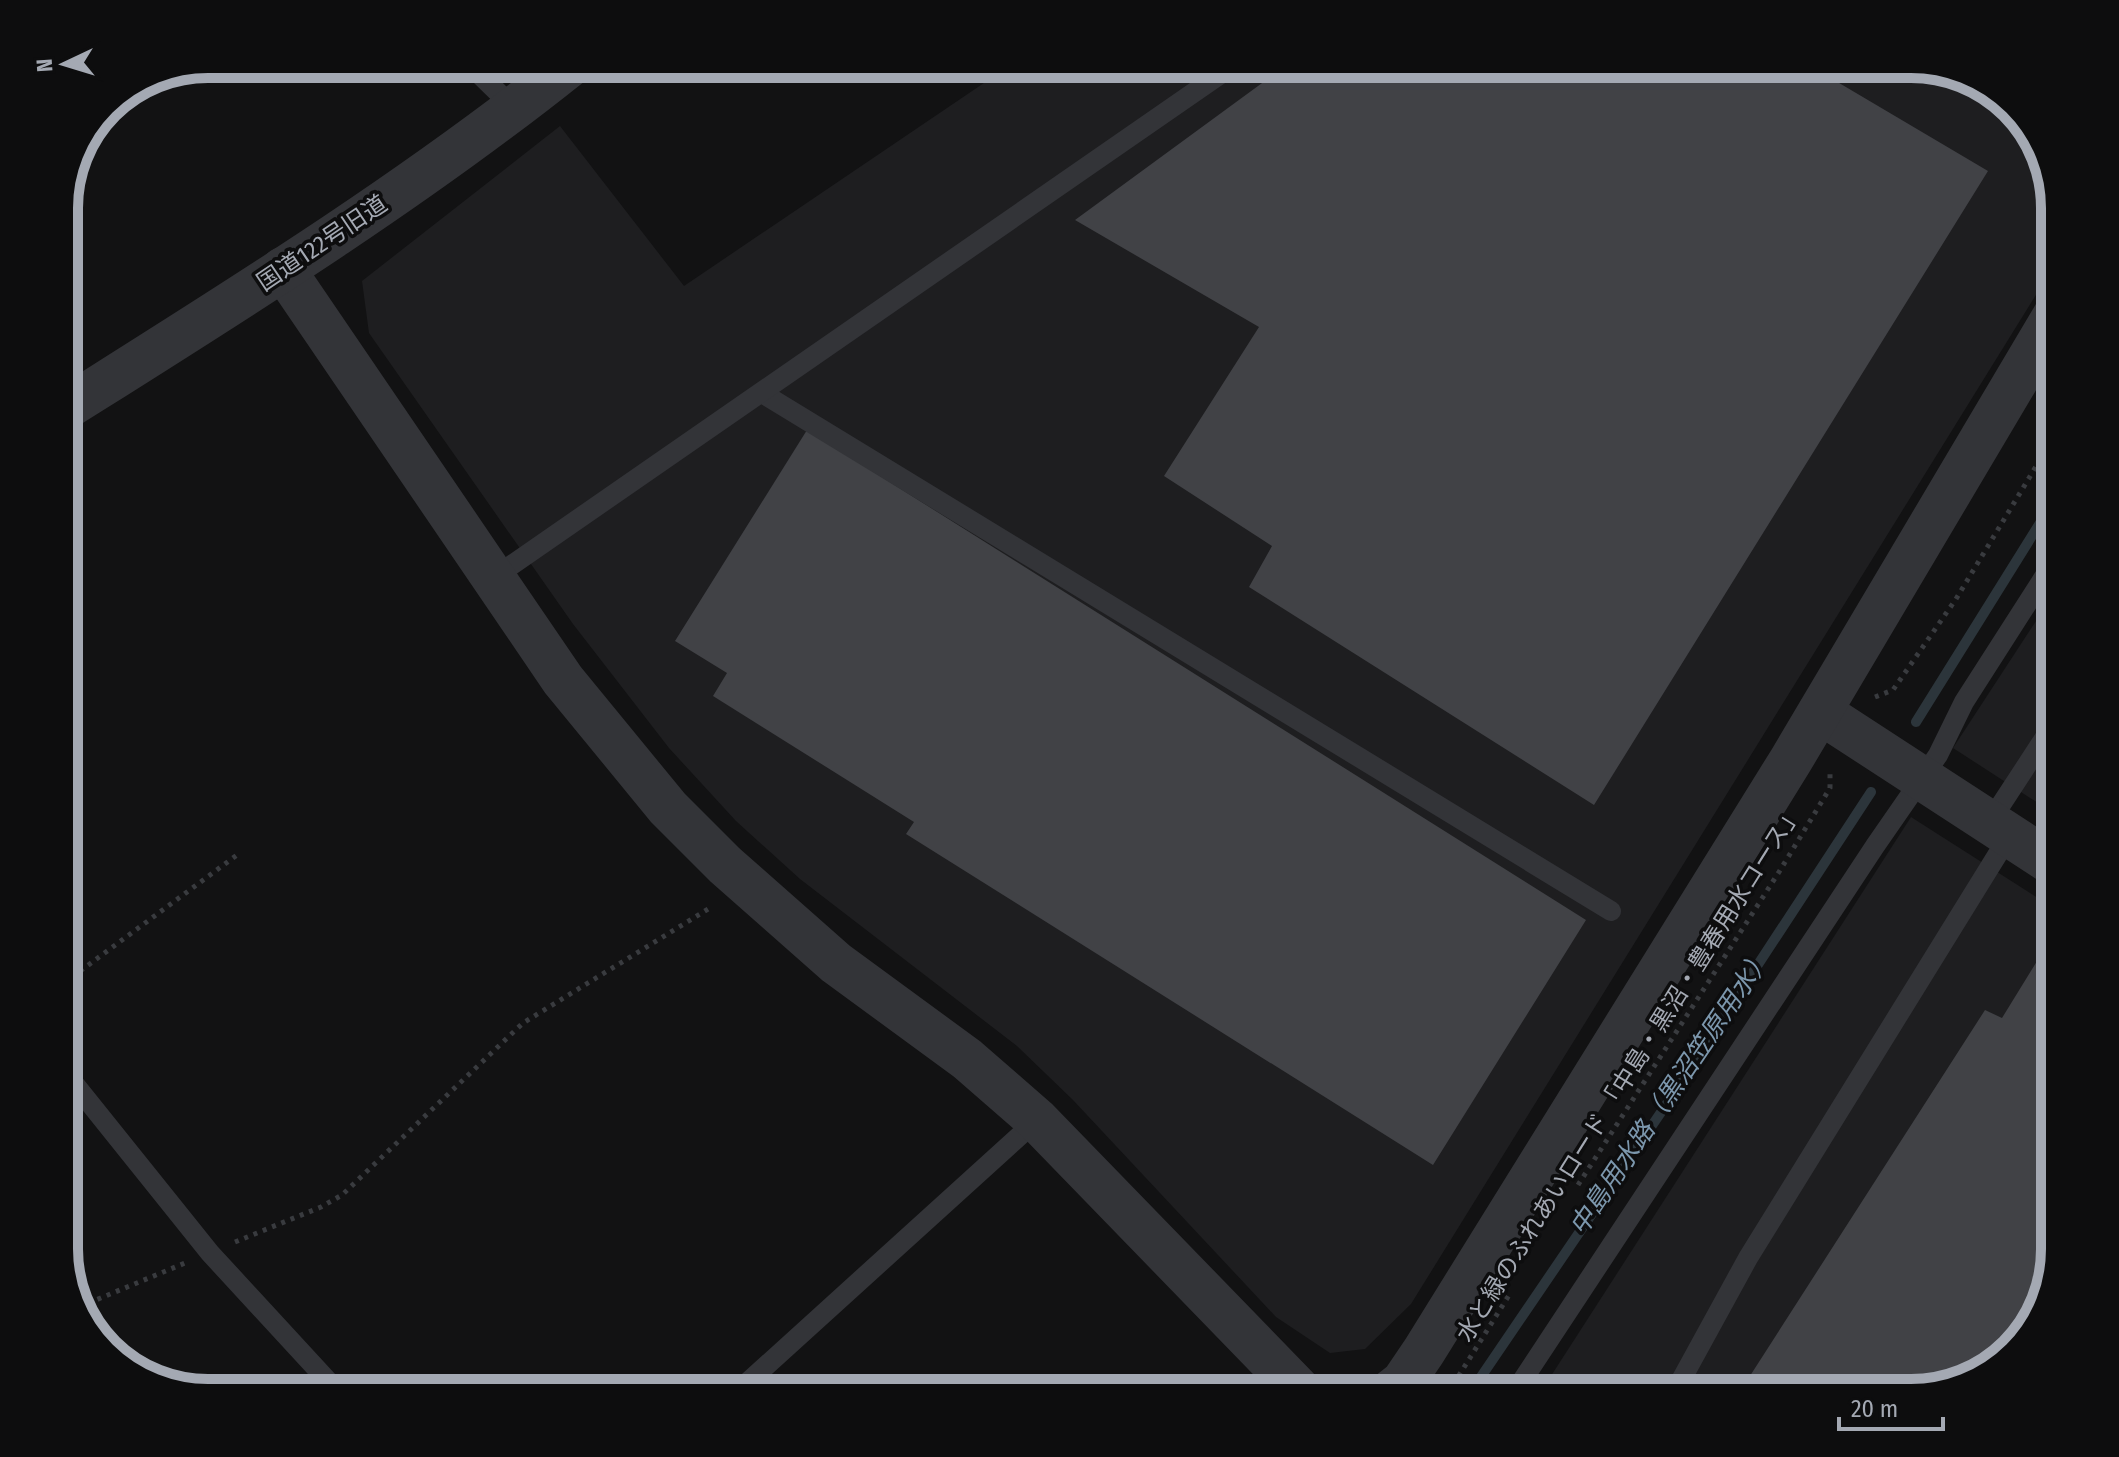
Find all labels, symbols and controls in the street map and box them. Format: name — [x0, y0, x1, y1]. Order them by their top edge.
north arrow — [24, 24, 104, 104]
text: N — [31, 58, 58, 73]
street label: 国道122号旧道 — [252, 189, 392, 297]
street label: 水と緑のふれあいロード 「中島・黒沼・豊春用水コース」 — [1451, 799, 1807, 1347]
water label: 中島用水路（黒沼笠原用水） — [1563, 943, 1778, 1241]
scale bar — [1839, 1381, 1943, 1431]
text: 20 m — [1851, 1395, 1898, 1423]

